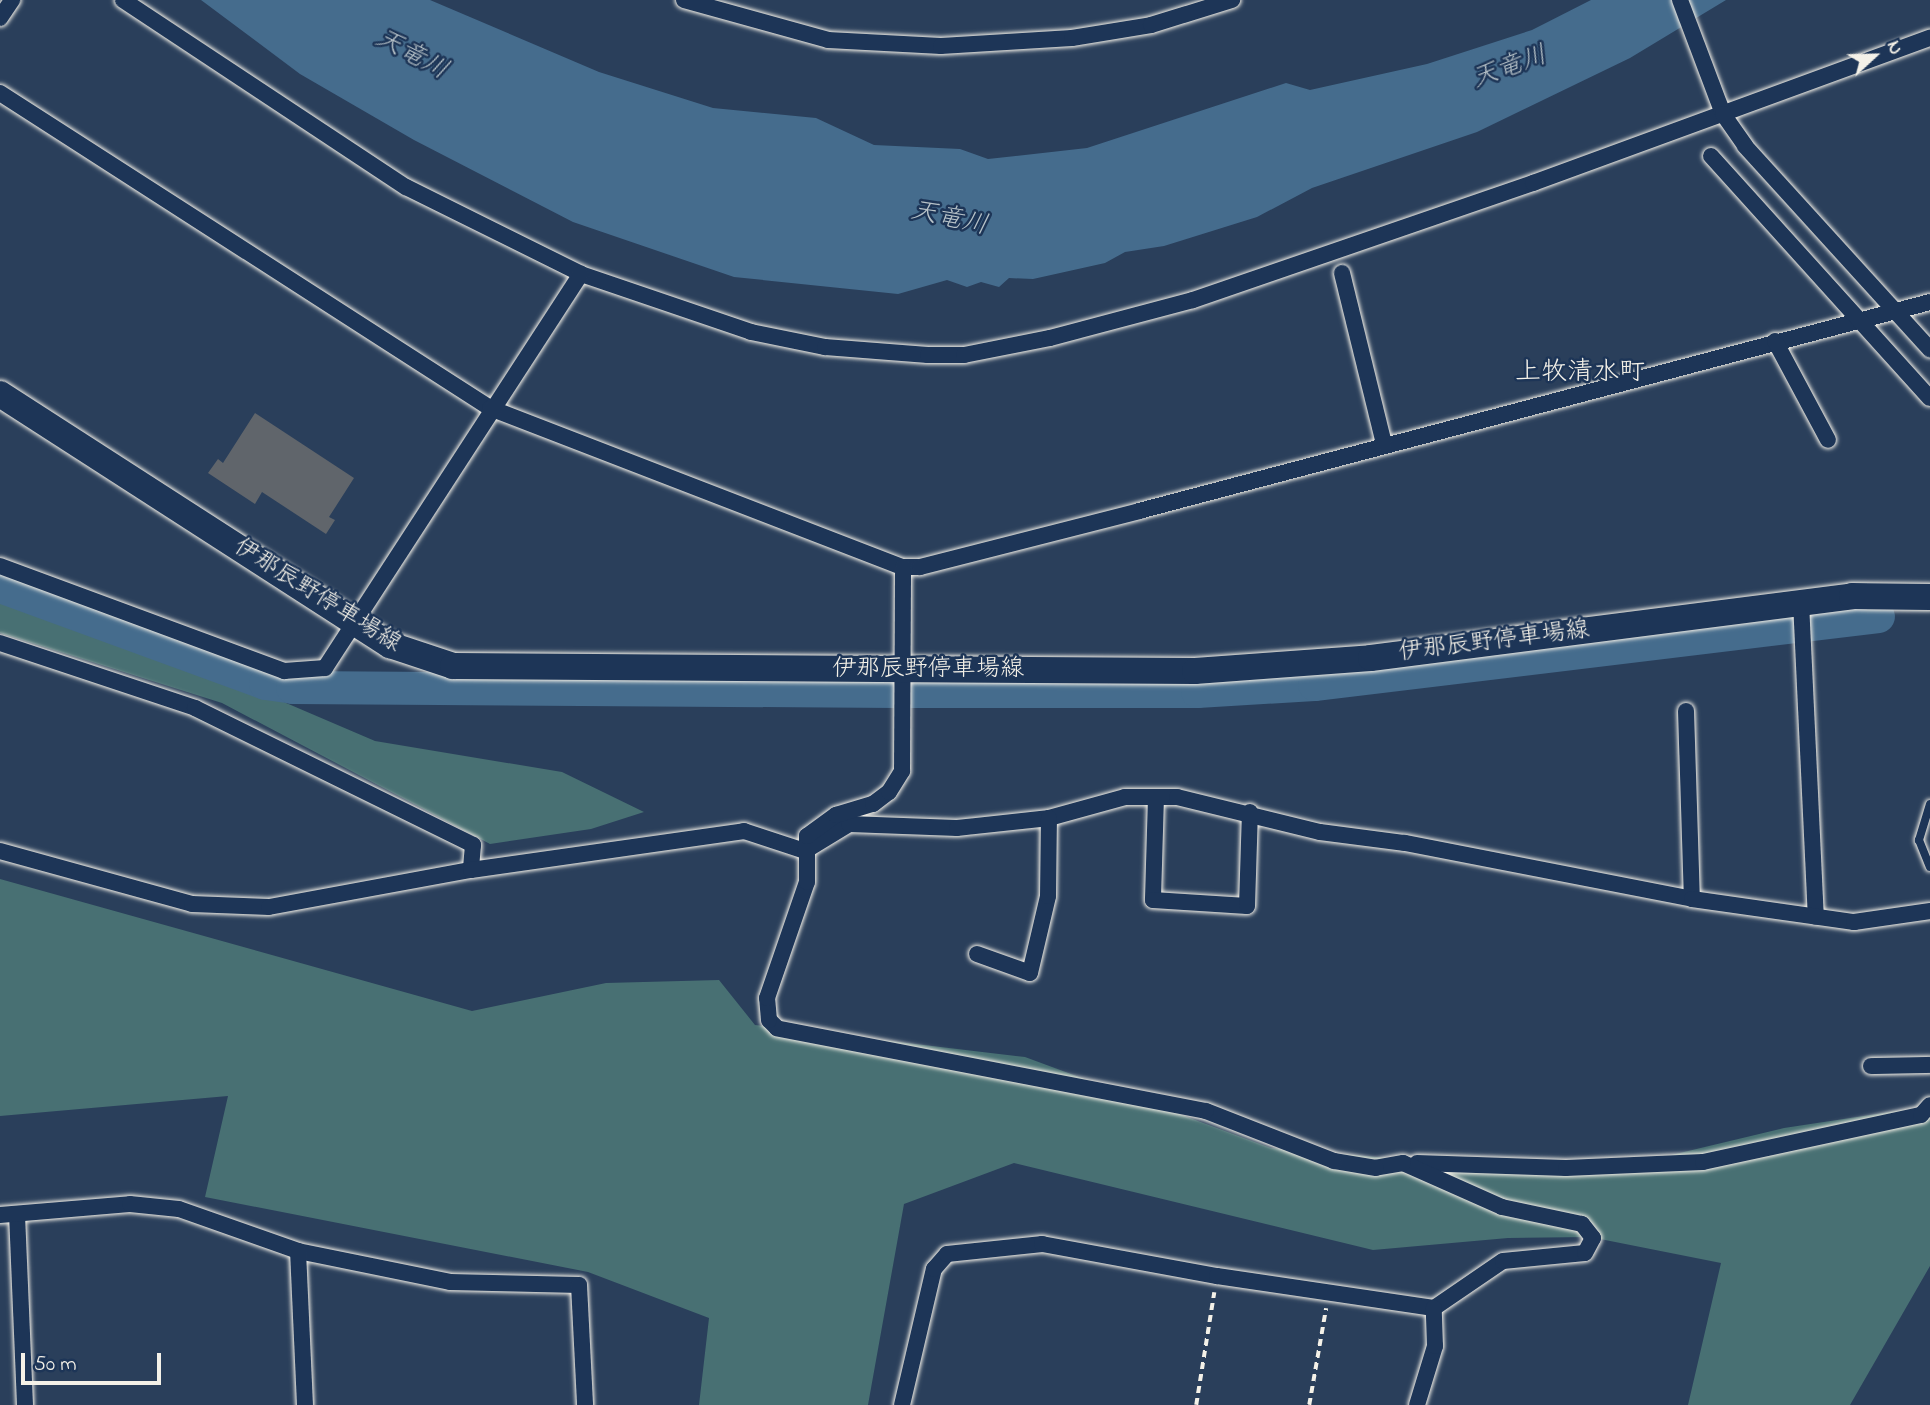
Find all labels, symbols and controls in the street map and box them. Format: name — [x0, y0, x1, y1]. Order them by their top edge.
north arrow — [1839, 21, 1909, 91]
water label: 天竜川 — [369, 24, 453, 88]
text: N — [1879, 37, 1909, 59]
water label: 天竜川 — [1468, 41, 1552, 97]
water label: 天竜川 — [908, 197, 990, 243]
district label: 上牧清水町 — [1515, 358, 1645, 390]
street label: 伊那辰野停車場線 — [228, 533, 406, 659]
street label: 伊那辰野停車場線 — [1397, 616, 1591, 668]
street label: 伊那辰野停車場線 — [832, 656, 1024, 684]
scale bar — [24, 1338, 164, 1382]
text: 50 m — [34, 1350, 77, 1380]

